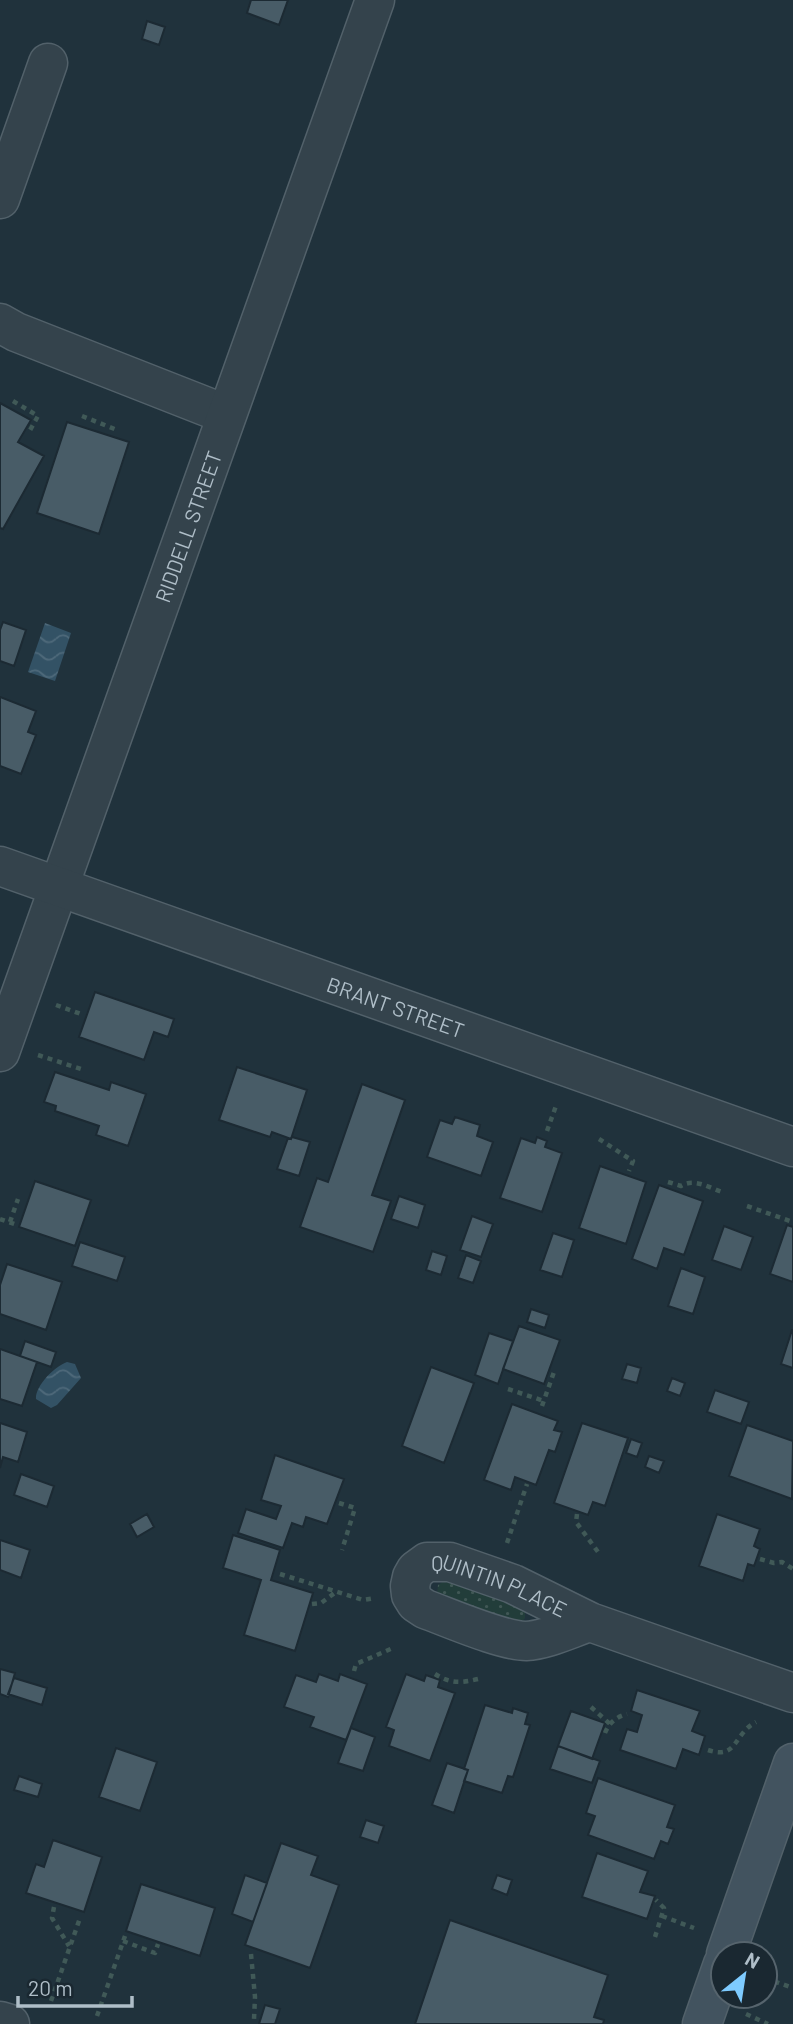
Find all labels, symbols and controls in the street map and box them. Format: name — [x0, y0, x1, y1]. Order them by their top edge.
street label: RIDDELL STREET — [149, 447, 226, 606]
street label: BRANT STREET — [324, 970, 468, 1042]
street label: QUINTIN PLACE — [431, 1548, 571, 1621]
north arrow — [709, 1940, 779, 2010]
text: N — [742, 1947, 764, 1973]
scale bar — [18, 1965, 131, 2009]
text: 20 m — [28, 1975, 73, 2000]

